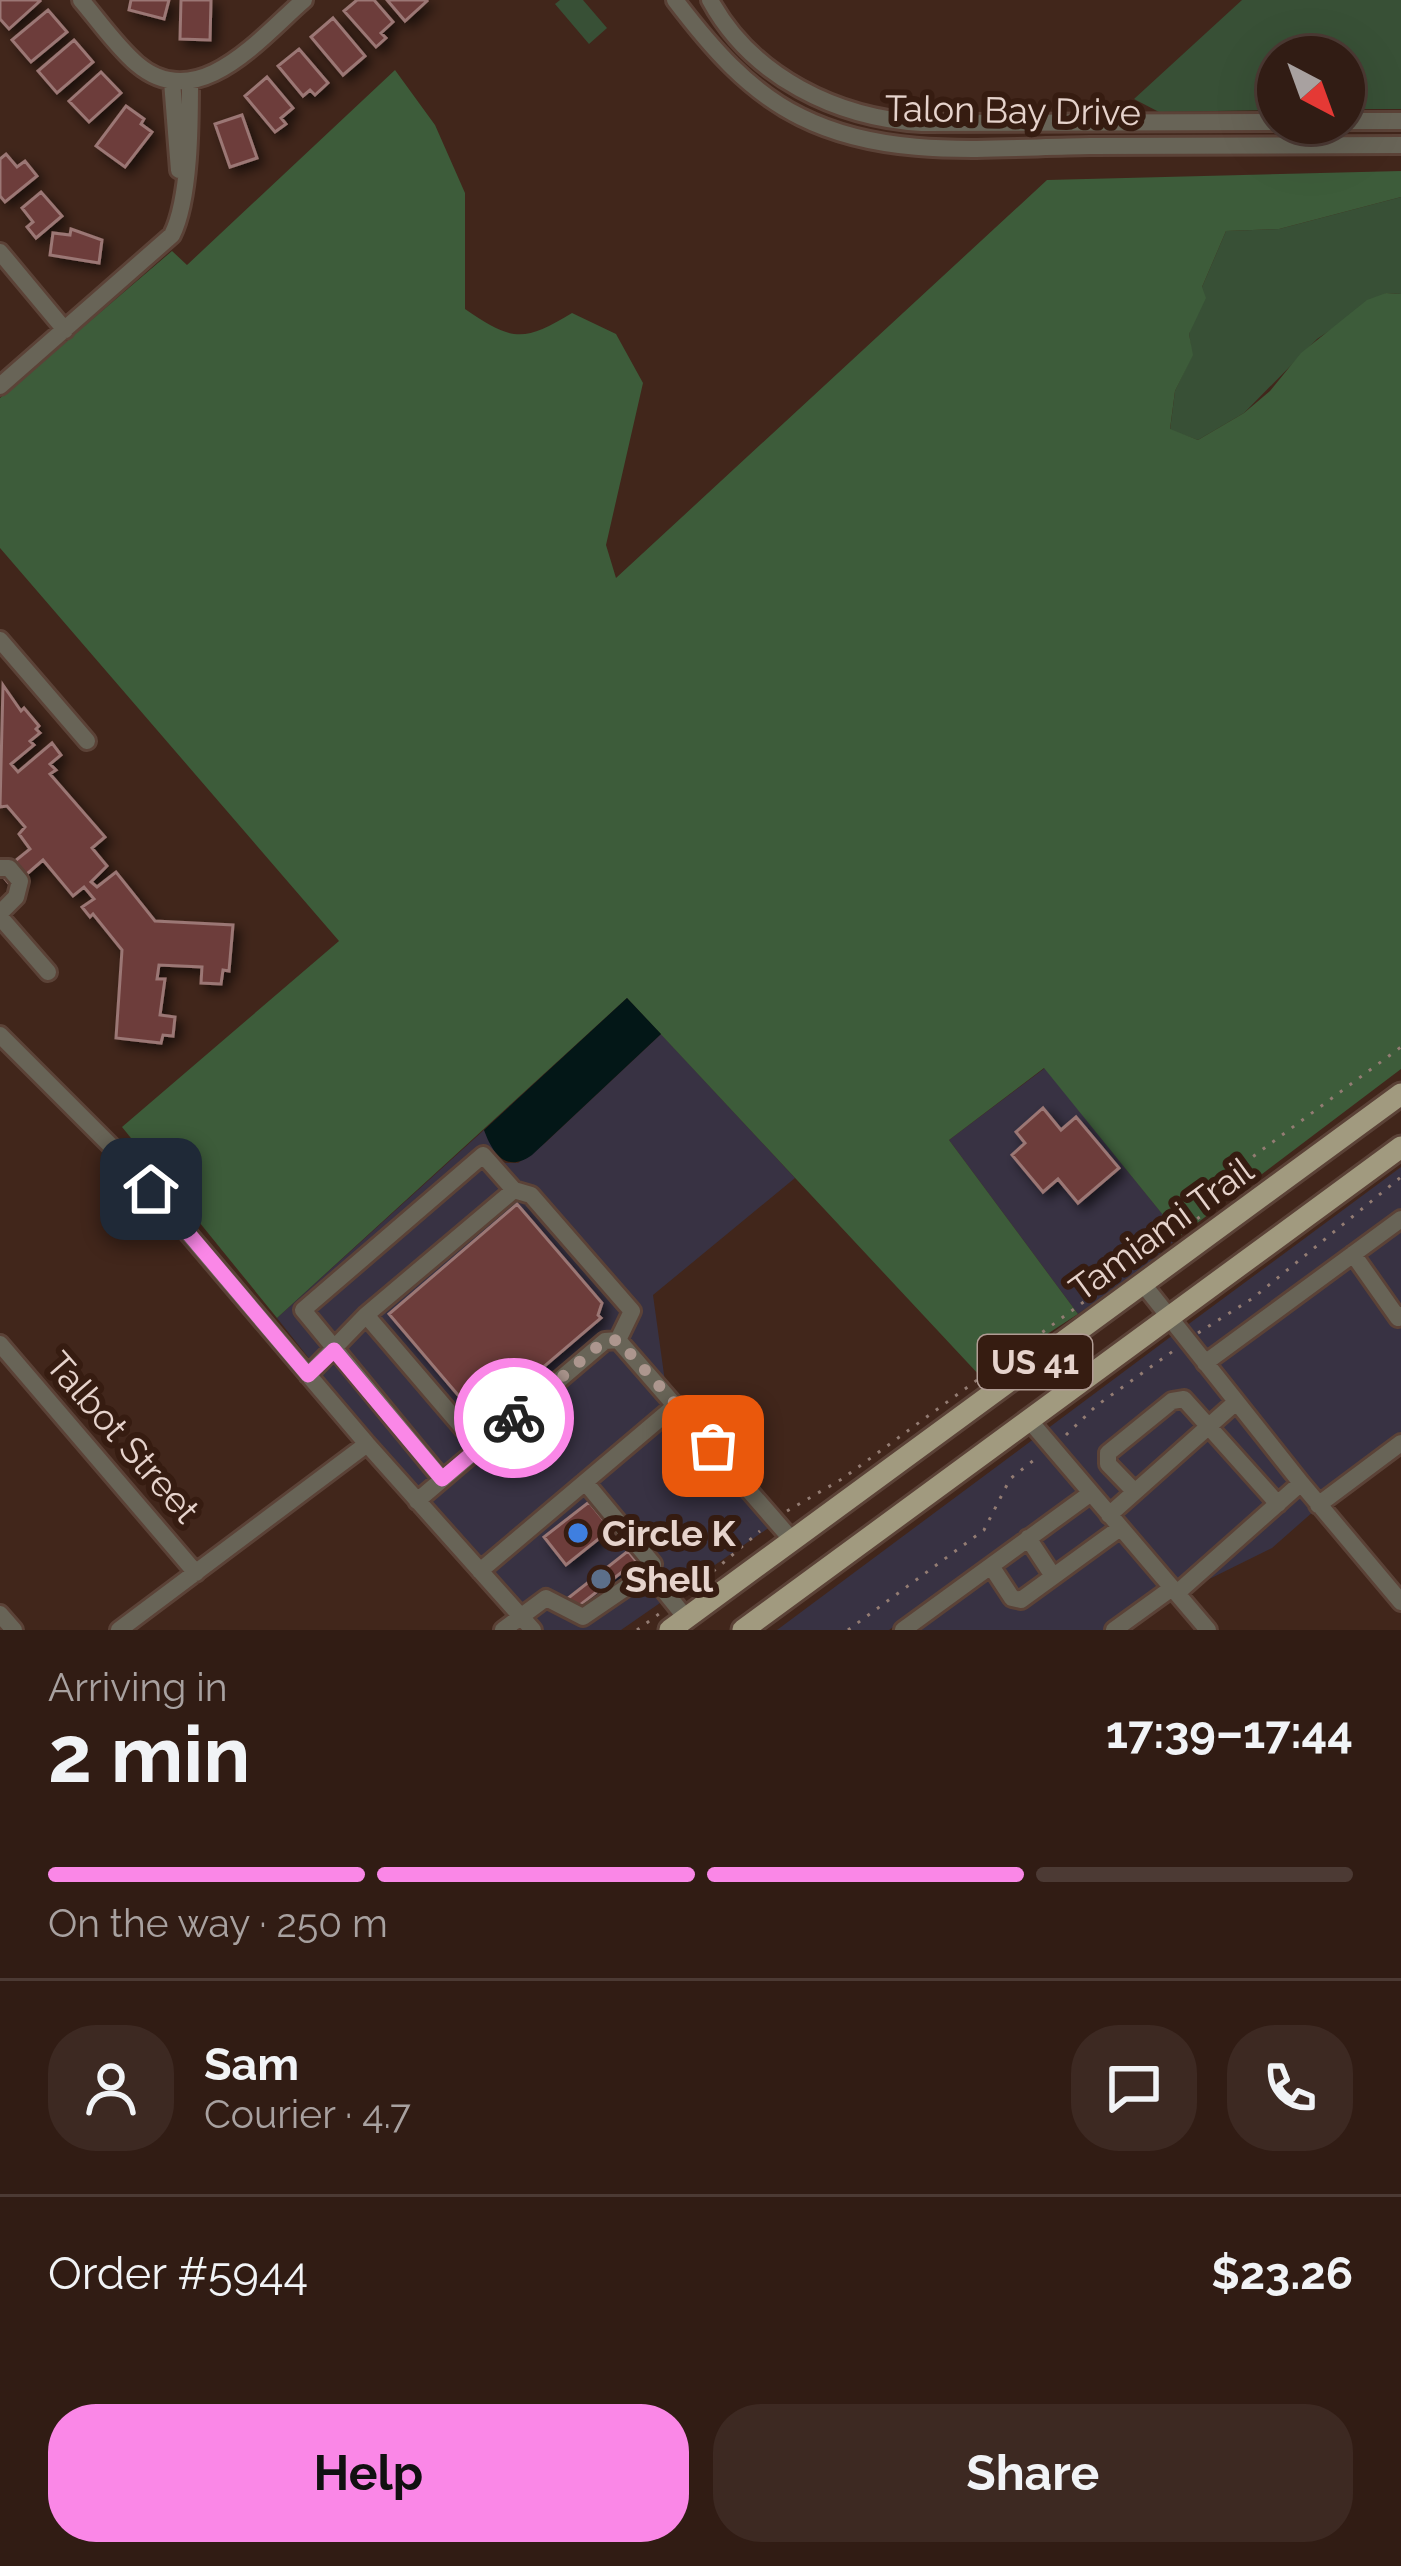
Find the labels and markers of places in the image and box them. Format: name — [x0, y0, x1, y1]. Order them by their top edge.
pin — [100, 1138, 202, 1240]
pin — [662, 1395, 764, 1497]
place label: Circle K — [602, 1512, 736, 1554]
marker: Circle K — [565, 1520, 591, 1546]
place label: Shell — [625, 1558, 714, 1600]
marker: Shell — [588, 1566, 614, 1592]

